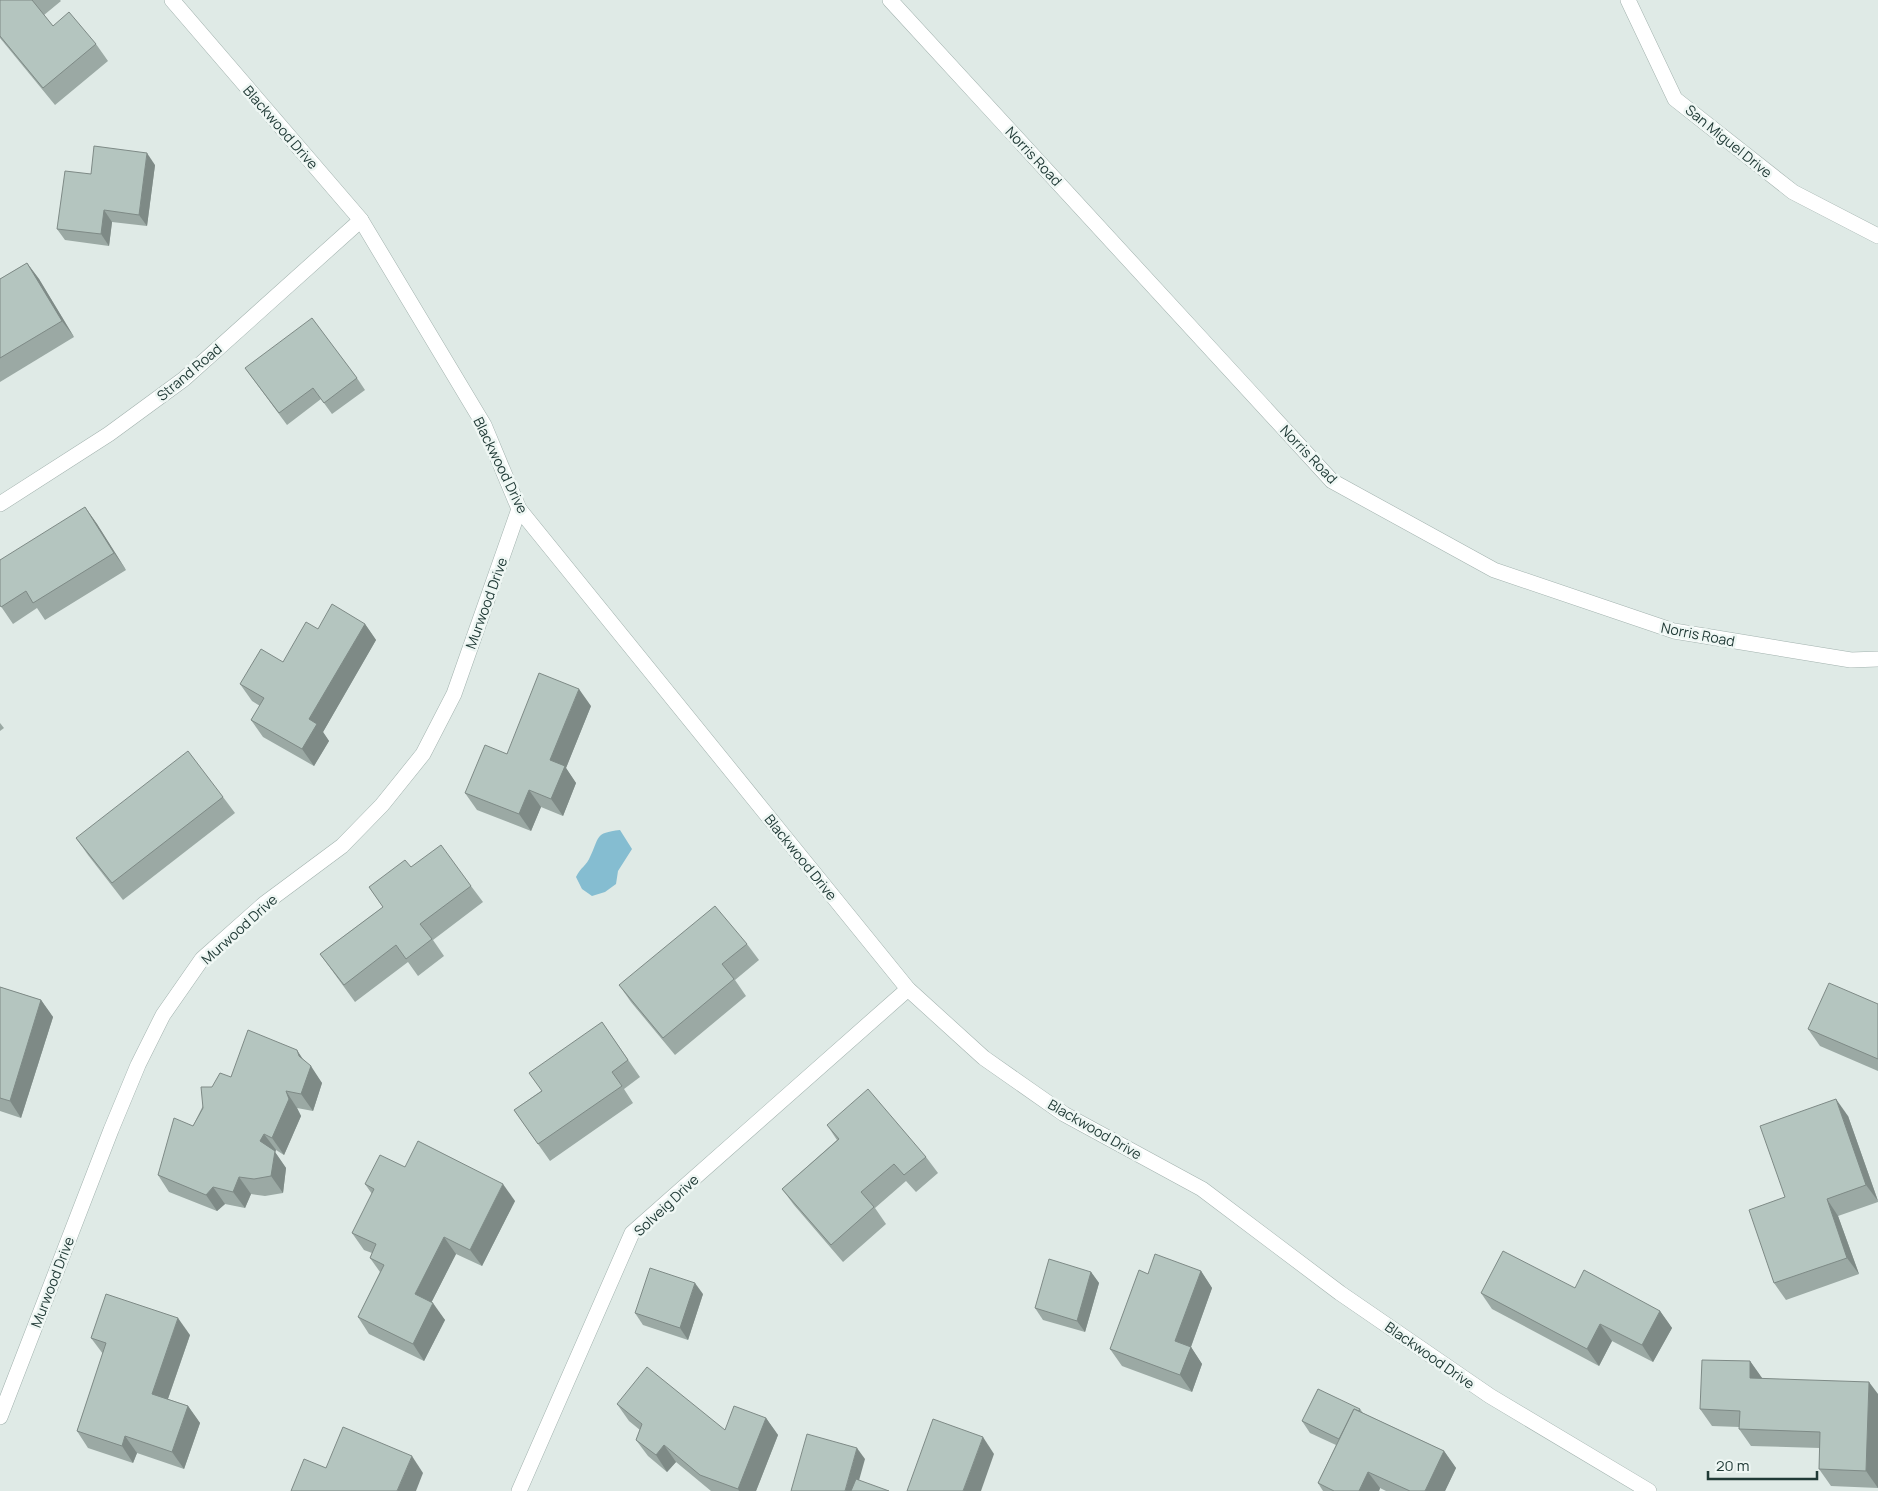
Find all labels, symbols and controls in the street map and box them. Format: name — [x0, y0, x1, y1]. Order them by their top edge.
street label: Blackwood Drive — [239, 81, 323, 173]
street label: San Miguel Drive — [1682, 100, 1776, 182]
street label: Norris Road — [1002, 122, 1066, 190]
street label: Strand Road — [153, 339, 225, 405]
street label: Blackwood Drive — [469, 414, 533, 516]
street label: Norris Road — [1276, 421, 1342, 487]
street label: Murwood Drive — [461, 555, 511, 651]
street label: Norris Road — [1660, 618, 1736, 650]
street label: Blackwood Drive — [761, 810, 841, 904]
street label: Murwood Drive — [197, 890, 281, 968]
street label: Blackwood Drive — [1045, 1094, 1145, 1164]
street label: Solveig Drive — [629, 1170, 703, 1240]
street label: Murwood Drive — [26, 1234, 78, 1330]
street label: Blackwood Drive — [1381, 1317, 1479, 1393]
scale bar — [1708, 1448, 1817, 1480]
text: 20 m — [1716, 1455, 1749, 1476]

